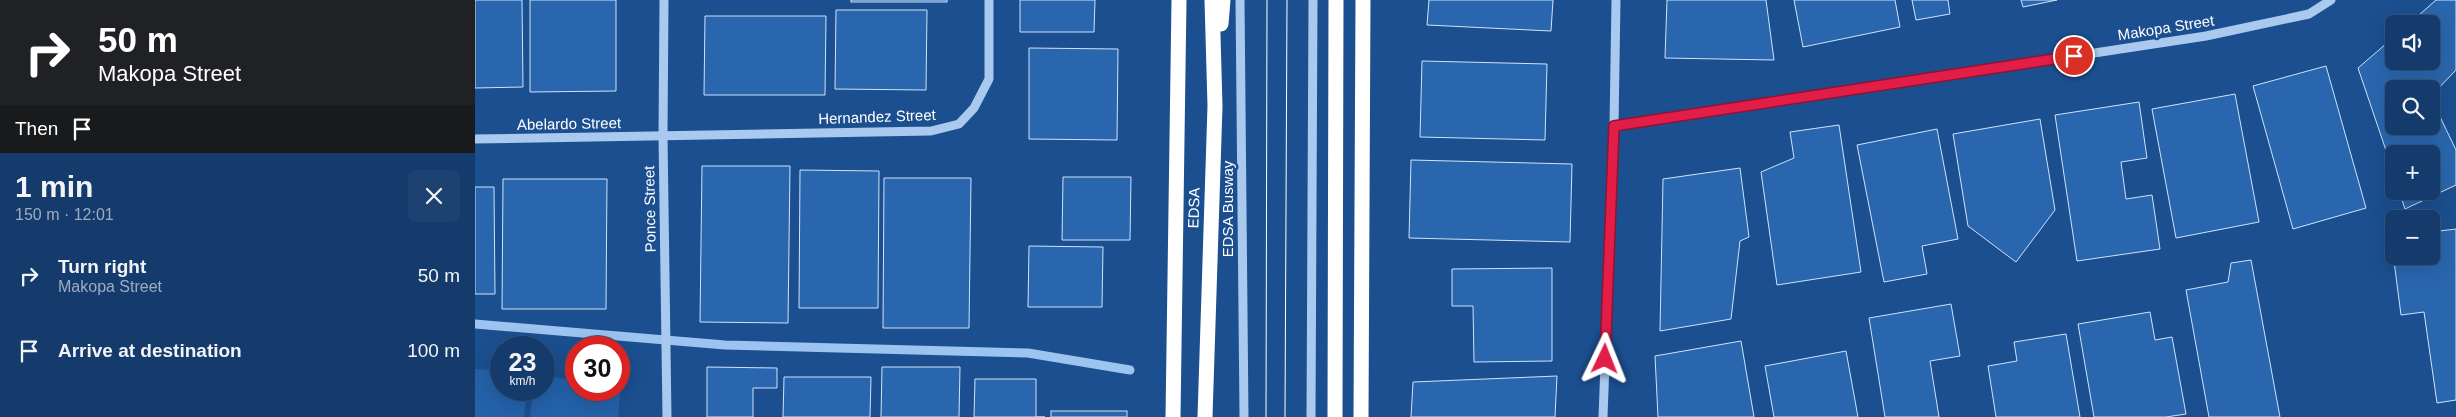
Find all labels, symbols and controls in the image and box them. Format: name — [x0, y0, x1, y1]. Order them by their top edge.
street label: Makopa Street — [2116, 11, 2216, 44]
map controls — [2385, 15, 2440, 265]
button: sound — [2385, 15, 2440, 70]
icon: right — [15, 20, 80, 85]
text: 50 m — [98, 20, 178, 59]
pin — [2053, 35, 2095, 77]
icon: arrive — [2060, 42, 2088, 70]
text: Makopa Street — [98, 61, 241, 86]
button: search — [2385, 80, 2440, 135]
street label: Hernandez Street — [818, 106, 937, 127]
street label: Abelardo Street — [517, 114, 622, 133]
icon: arrive — [68, 115, 96, 143]
text: Then — [15, 118, 58, 139]
button: + — [2385, 145, 2440, 200]
street label: EDSA Busway — [1219, 160, 1236, 257]
street label: Ponce Street — [640, 165, 659, 253]
text: 1 min — [15, 170, 93, 203]
button: close — [408, 170, 460, 222]
street label: EDSA — [1184, 187, 1203, 229]
text: 150 m · 12:01 — [15, 206, 114, 223]
button: − — [2385, 210, 2440, 265]
text: Turn right — [58, 256, 146, 277]
icon: right — [15, 262, 43, 290]
text: 50 m — [418, 265, 460, 286]
text: Makopa Street — [58, 278, 162, 295]
position arrow — [1578, 332, 1630, 384]
speed limit sign: 30 — [565, 336, 630, 401]
icon: arrive — [15, 337, 43, 365]
text: Arrive at destination — [58, 340, 242, 361]
text: 100 m — [407, 340, 460, 361]
text: 23 — [509, 348, 536, 376]
text: km/h — [509, 374, 536, 388]

